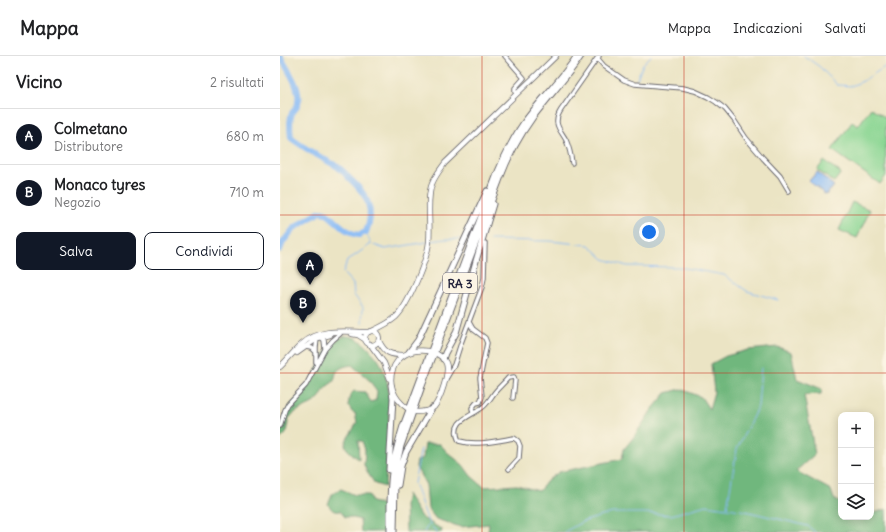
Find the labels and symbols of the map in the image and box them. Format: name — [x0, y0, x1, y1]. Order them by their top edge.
your location — [639, 222, 659, 242]
pin: A — [297, 252, 323, 285]
road number: RA 3 — [443, 273, 477, 293]
pin: B — [290, 290, 316, 323]

